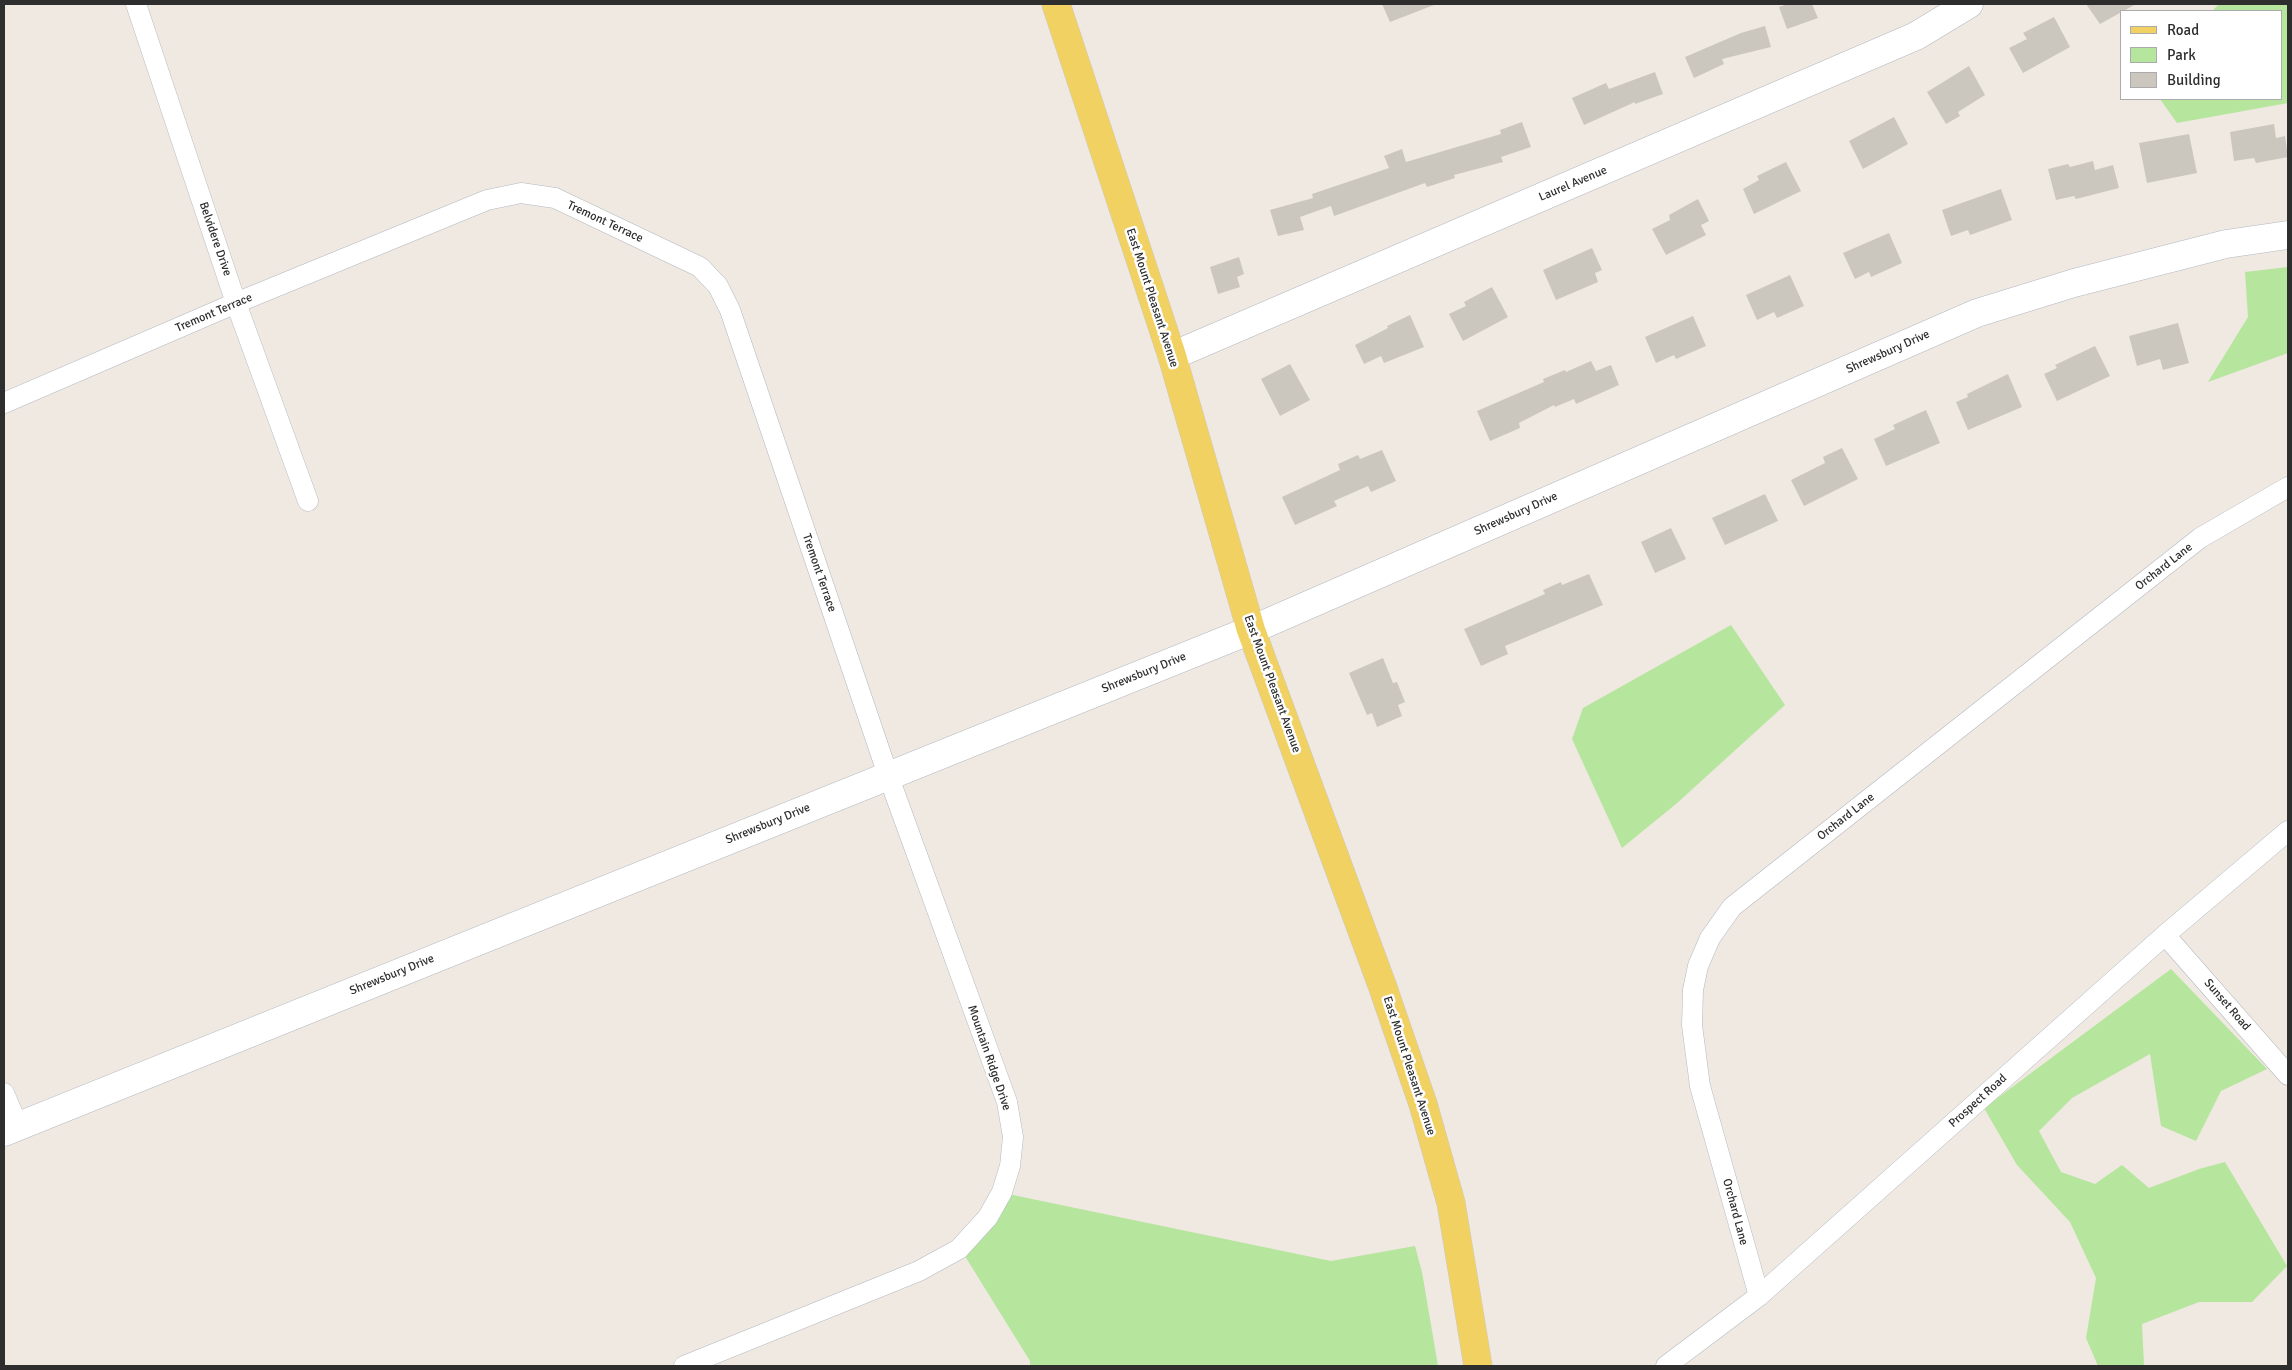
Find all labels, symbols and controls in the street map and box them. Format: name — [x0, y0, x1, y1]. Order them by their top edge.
legend — [2120, 10, 2282, 100]
text: Road — [2167, 21, 2199, 39]
text: Park — [2167, 46, 2196, 64]
text: Building — [2167, 71, 2221, 89]
street label: Laurel Avenue — [1537, 163, 1609, 205]
street label: Tremont Terrace — [565, 198, 645, 246]
street label: Belvidere Drive — [196, 200, 234, 278]
street label: East Mount Pleasant Avenue — [1123, 227, 1181, 369]
street label: Tremont Terrace — [173, 290, 255, 336]
street label: Shrewsbury Drive — [1844, 327, 1932, 377]
street label: Shrewsbury Drive — [1472, 489, 1560, 539]
street label: Tremont Terrace — [799, 532, 839, 614]
street label: Orchard Lane — [2133, 540, 2195, 594]
street label: East Mount Pleasant Avenue — [1240, 613, 1304, 755]
street label: Shrewsbury Drive — [1100, 649, 1188, 697]
street label: Orchard Lane — [1815, 790, 1877, 844]
street label: Shrewsbury Drive — [724, 800, 812, 848]
street label: Shrewsbury Drive — [348, 951, 436, 999]
street label: Sunset Road — [2201, 976, 2253, 1034]
street label: East Mount Pleasant Avenue — [1380, 995, 1438, 1137]
street label: Mountain Ridge Drive — [964, 1003, 1014, 1113]
street label: Prospect Road — [1946, 1071, 2010, 1131]
street label: Orchard Lane — [1719, 1177, 1751, 1247]

